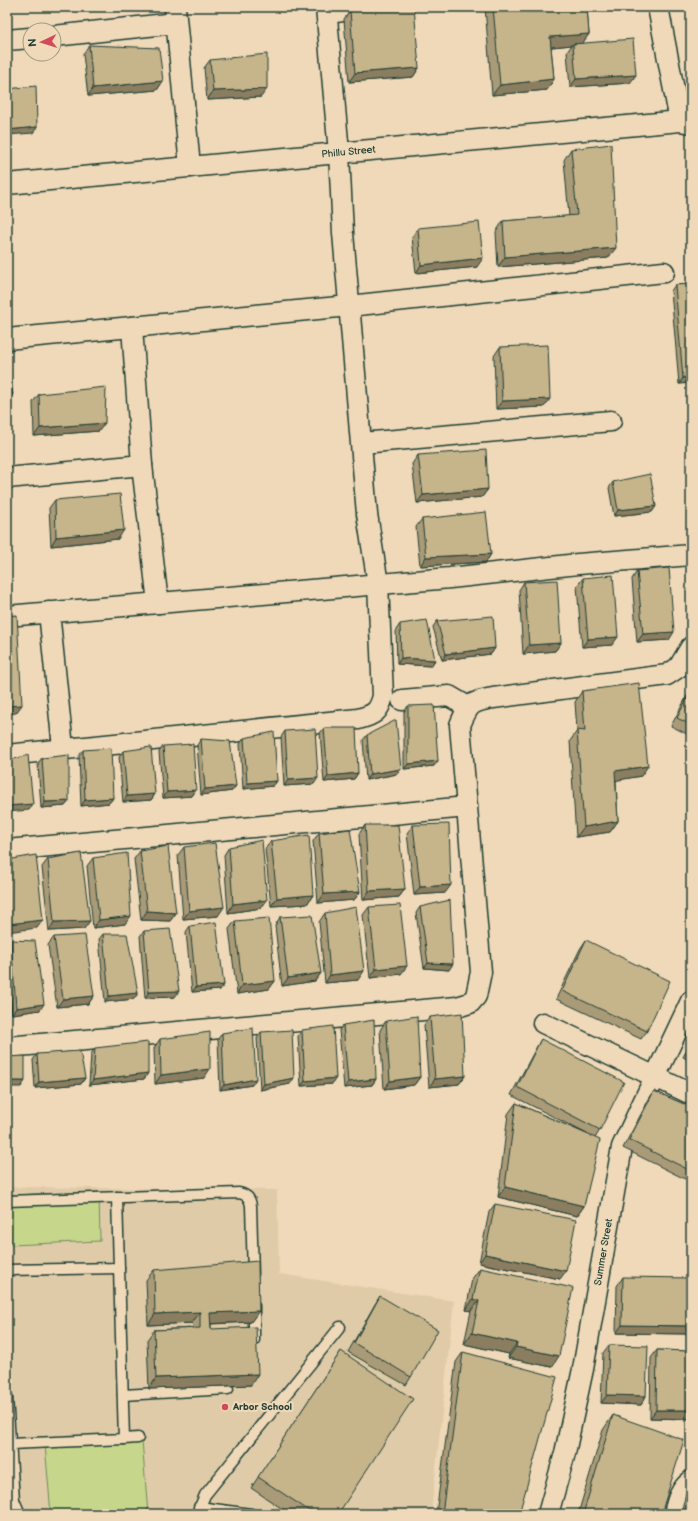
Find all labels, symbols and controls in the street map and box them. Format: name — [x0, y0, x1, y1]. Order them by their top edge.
north arrow — [22, 22, 62, 62]
text: N — [26, 38, 39, 47]
street label: Phillu Street — [321, 144, 376, 161]
street label: Summer Street — [592, 1218, 615, 1286]
place label: Arbor School — [232, 1401, 292, 1413]
marker: Arbor School — [220, 1402, 230, 1412]

